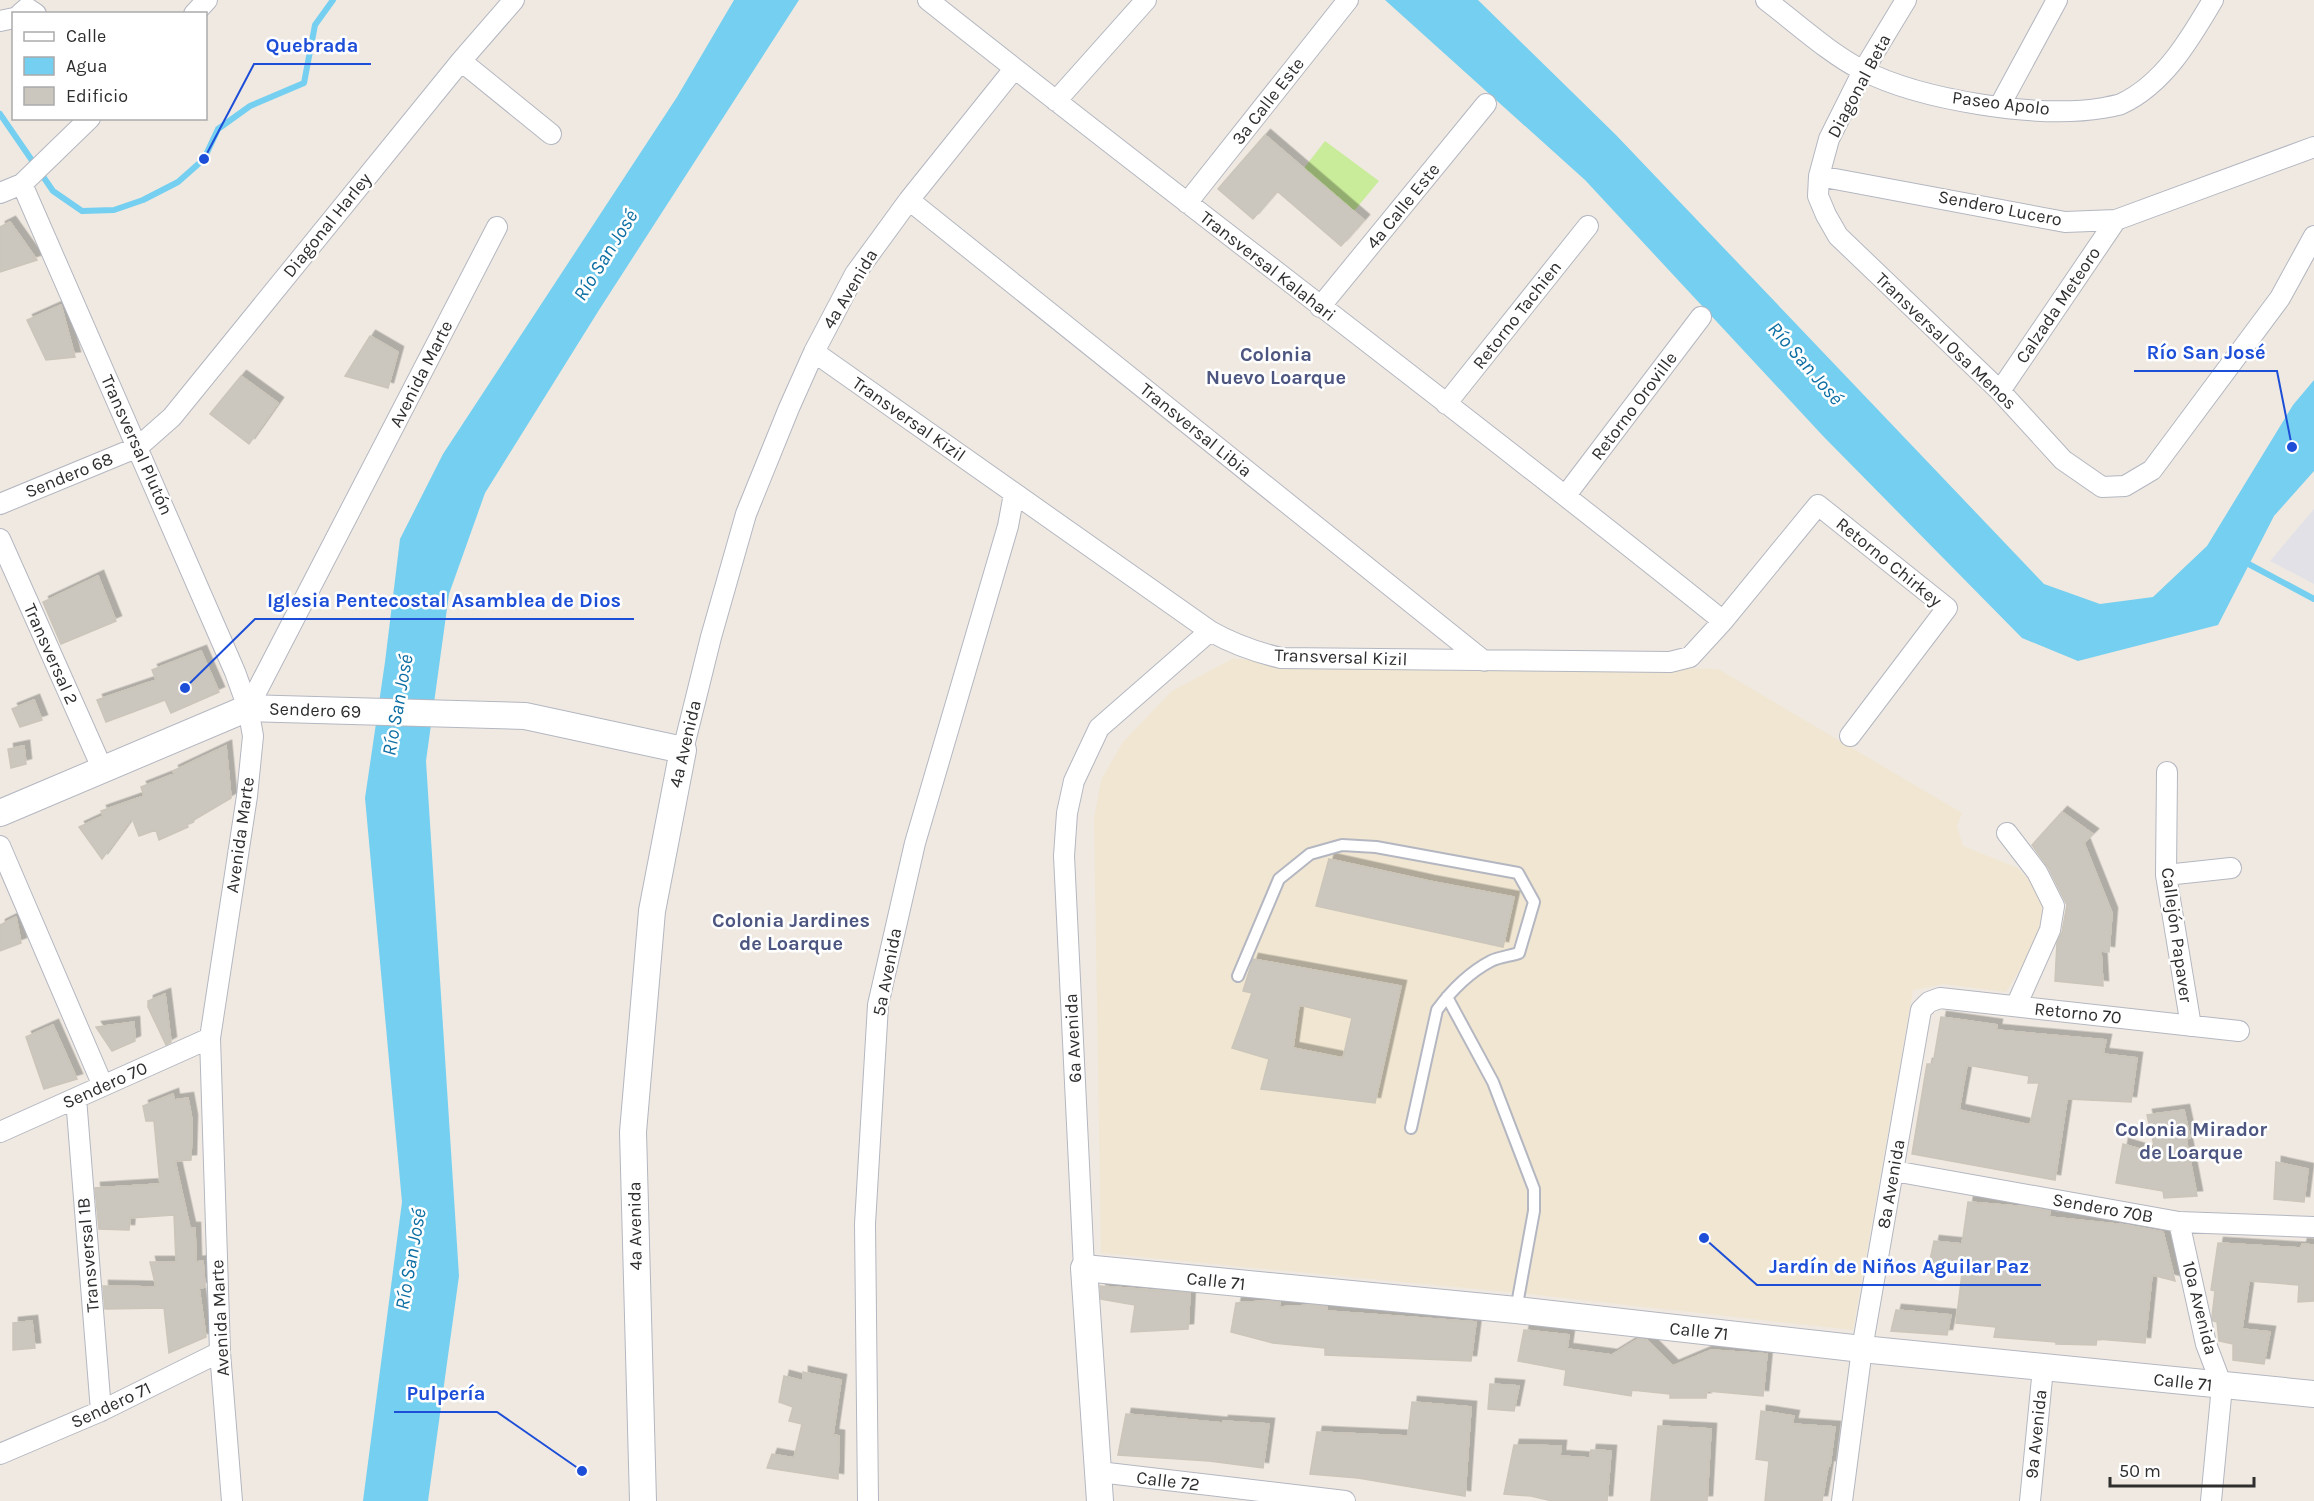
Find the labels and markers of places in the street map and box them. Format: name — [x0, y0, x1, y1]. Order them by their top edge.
callout: Quebrada — [254, 26, 371, 64]
callout: Río San José — [2134, 333, 2277, 371]
callout: Iglesia Pentecostal Asamblea de Dios — [255, 581, 634, 619]
callout: Jardín de Niños Aguilar Paz — [1757, 1247, 2041, 1285]
callout: Pulpería — [394, 1374, 497, 1412]

